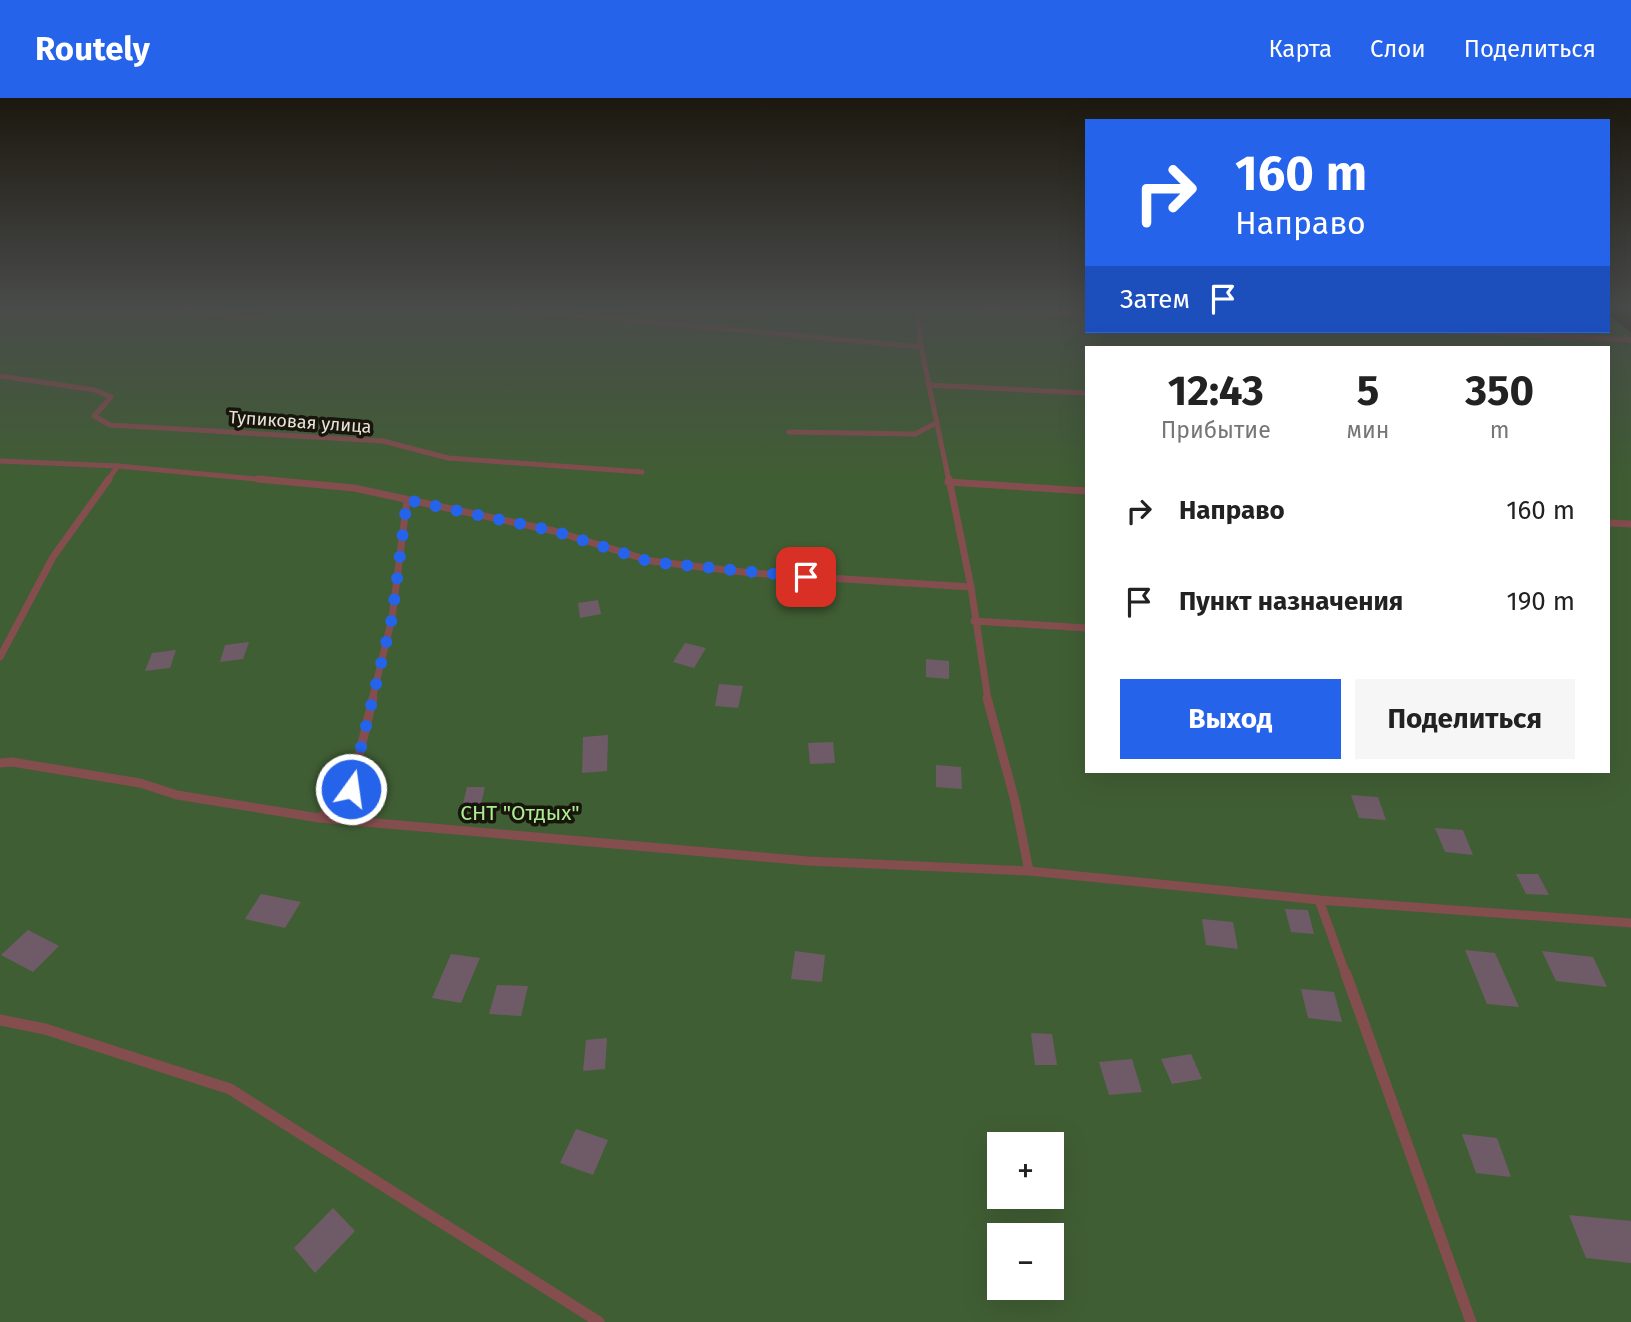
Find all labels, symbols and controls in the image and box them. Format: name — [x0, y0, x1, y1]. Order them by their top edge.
text: Routely — [35, 29, 150, 69]
text: Карта — [1268, 35, 1332, 63]
text: Слои — [1370, 35, 1426, 63]
text: Поделиться — [1464, 35, 1596, 63]
text: 160 m — [1235, 144, 1367, 203]
icon: right — [1120, 147, 1211, 238]
text: Направо — [1235, 204, 1366, 242]
icon: arrive — [1204, 280, 1242, 318]
text: Затем — [1120, 284, 1190, 315]
text: 12:43 — [1168, 366, 1264, 416]
text: 5 — [1357, 366, 1379, 416]
text: 350 — [1465, 366, 1534, 416]
street label: Тупиковая улица — [228, 406, 372, 438]
text: Прибытие — [1161, 416, 1271, 444]
text: мин — [1347, 416, 1389, 444]
text: m — [1490, 416, 1510, 444]
icon: right — [1120, 492, 1158, 530]
text: Направо — [1179, 495, 1285, 526]
text: 160 m — [1506, 495, 1575, 526]
pin — [776, 547, 836, 607]
icon: arrive — [787, 558, 825, 596]
icon: arrive — [1120, 583, 1158, 621]
text: Пункт назначения — [1179, 586, 1403, 617]
text: 190 m — [1506, 586, 1575, 617]
button: Выход — [1120, 679, 1341, 759]
button: Поделиться — [1355, 679, 1575, 759]
position arrow — [314, 752, 388, 826]
park label: СНТ "Отдых" — [460, 800, 580, 826]
map controls — [987, 1132, 1064, 1300]
button: + — [987, 1132, 1064, 1209]
button: − — [987, 1223, 1064, 1300]

